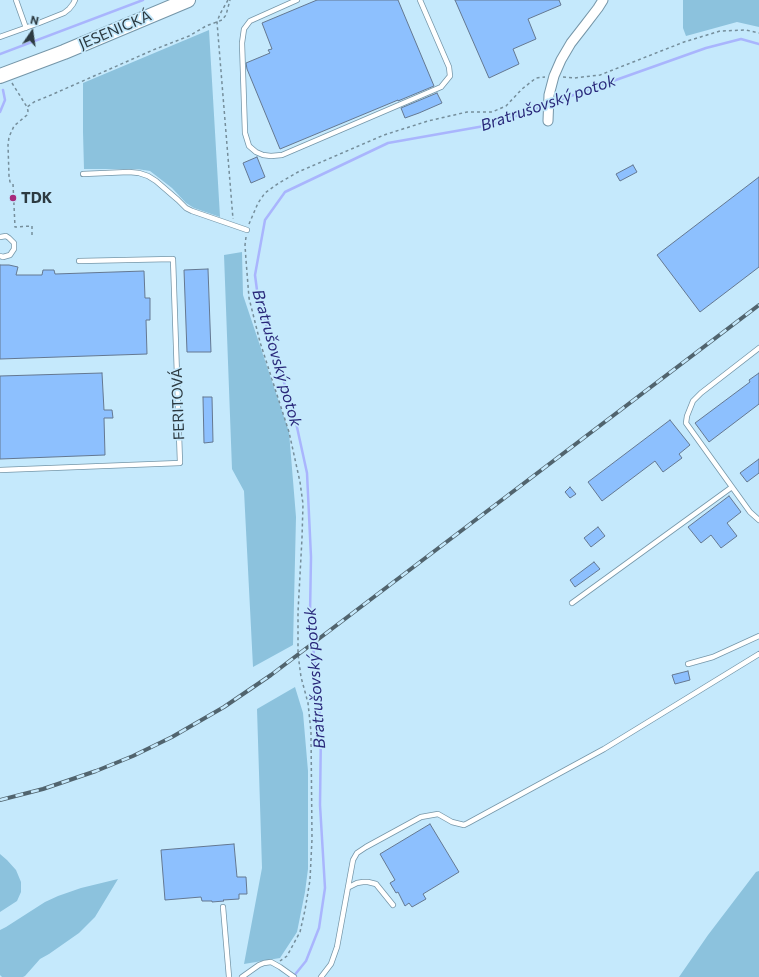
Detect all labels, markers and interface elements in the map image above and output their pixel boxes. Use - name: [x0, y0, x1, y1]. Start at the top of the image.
- street label: JESENICKÁ: [76, 7, 154, 53]
- north arrow: [12, 12, 52, 52]
- text: N: [29, 13, 40, 27]
- water label: Bratrušovský potok: [478, 71, 618, 135]
- place label: TDK: [21, 189, 52, 207]
- marker: TDK: [8, 193, 18, 203]
- water label: Bratrušovský potok: [248, 287, 306, 429]
- street label: FERITOVÁ: [168, 368, 188, 440]
- water label: Bratrušovský potok: [300, 607, 330, 749]

